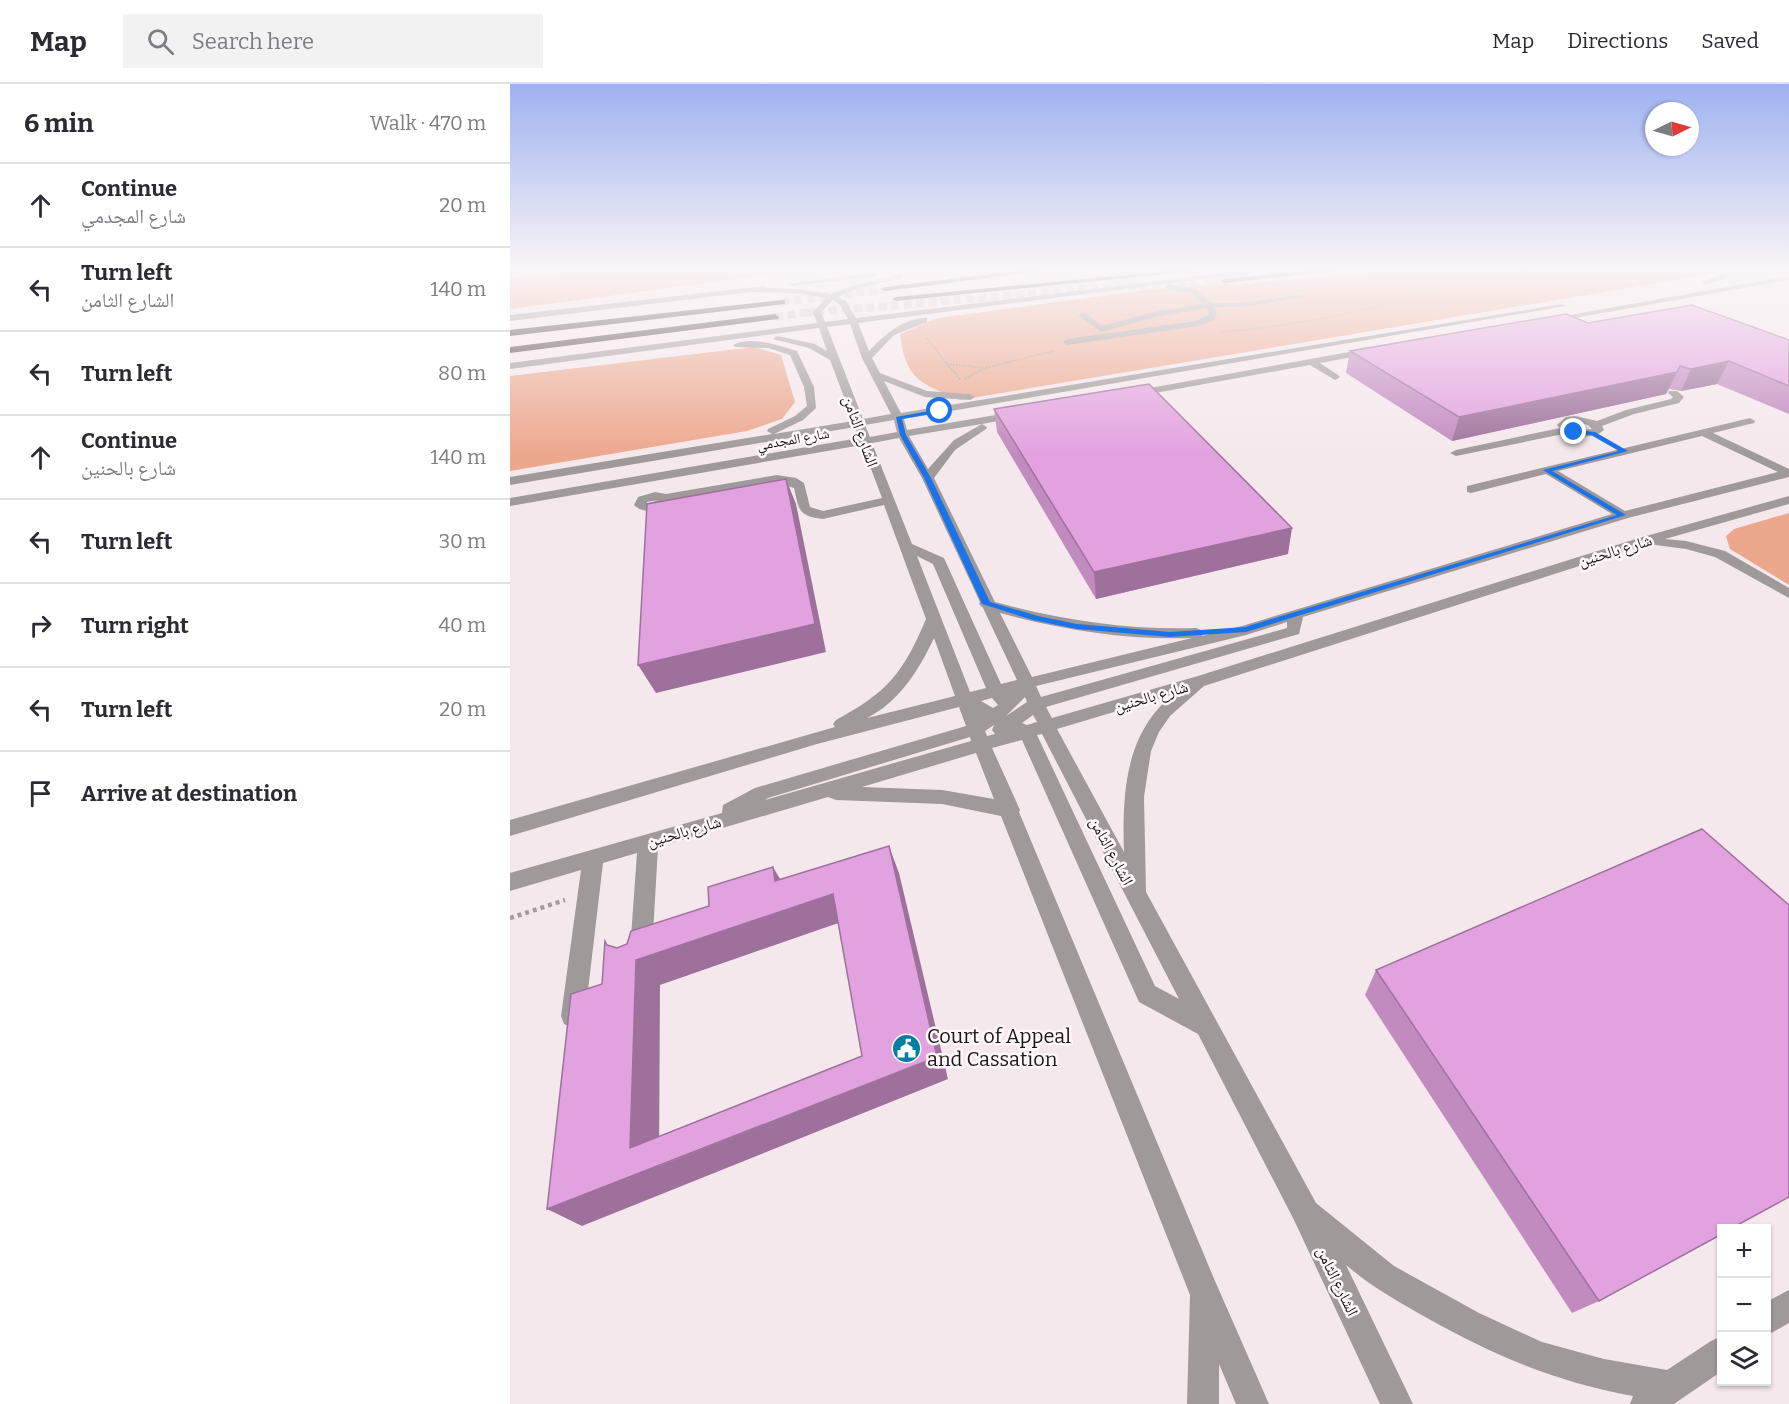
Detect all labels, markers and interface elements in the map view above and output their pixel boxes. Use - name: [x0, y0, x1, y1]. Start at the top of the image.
- search box: [123, 14, 543, 68]
- text: Map: [30, 25, 87, 58]
- icon: search: [144, 25, 177, 58]
- text: Search here: [192, 28, 314, 55]
- text: Map: [1492, 28, 1534, 54]
- text: Directions: [1567, 28, 1668, 54]
- text: Saved: [1701, 28, 1759, 54]
- north arrow: [1645, 102, 1699, 156]
- text: 6 min: [24, 108, 94, 139]
- text: Walk · 470 m: [370, 111, 486, 135]
- text: Continue: [81, 175, 177, 202]
- icon: ahead: [24, 189, 57, 222]
- text: 20 m: [439, 193, 486, 217]
- text: شارع المجدمي: [81, 204, 186, 228]
- text: Turn left: [81, 259, 173, 286]
- icon: left: [24, 273, 57, 306]
- text: 140 m: [430, 277, 486, 301]
- text: الشارع الثامن: [81, 288, 174, 312]
- icon: left: [24, 357, 57, 390]
- text: Turn left: [81, 360, 173, 387]
- text: 80 m: [438, 361, 486, 385]
- street label: الشارع الثامن: [838, 393, 882, 470]
- route start: [926, 397, 952, 423]
- route end: [1560, 418, 1586, 444]
- street label: شارع المجدمي: [755, 425, 831, 457]
- text: Continue: [81, 427, 177, 454]
- icon: ahead: [24, 441, 57, 474]
- text: 140 m: [430, 445, 486, 469]
- text: شارع بالحنين: [81, 456, 176, 480]
- icon: left: [24, 525, 57, 558]
- text: Turn left: [81, 528, 173, 555]
- text: 30 m: [439, 529, 486, 553]
- street label: شارع بالحنين: [1576, 530, 1655, 572]
- icon: right: [24, 609, 57, 642]
- text: Turn right: [81, 612, 189, 639]
- text: 40 m: [438, 613, 486, 637]
- street label: شارع بالحنين: [1112, 677, 1191, 717]
- icon: left: [24, 693, 57, 726]
- text: Turn left: [81, 696, 173, 723]
- text: 20 m: [439, 697, 486, 721]
- icon: arrive: [24, 777, 57, 810]
- text: Arrive at destination: [81, 780, 297, 807]
- street label: شارع بالحنين: [645, 812, 724, 852]
- street label: الشارع الثامن: [1085, 814, 1137, 889]
- place label: Court of Appeal and Cassation: [927, 1024, 1071, 1071]
- public building icon: Court of Appeal and Cassation: [890, 1032, 922, 1064]
- map controls: [1717, 1224, 1771, 1386]
- button: +: [1717, 1224, 1771, 1278]
- street label: الشارع الثامن: [1312, 1244, 1362, 1319]
- button: −: [1717, 1278, 1771, 1332]
- button: layers: [1717, 1332, 1771, 1386]

